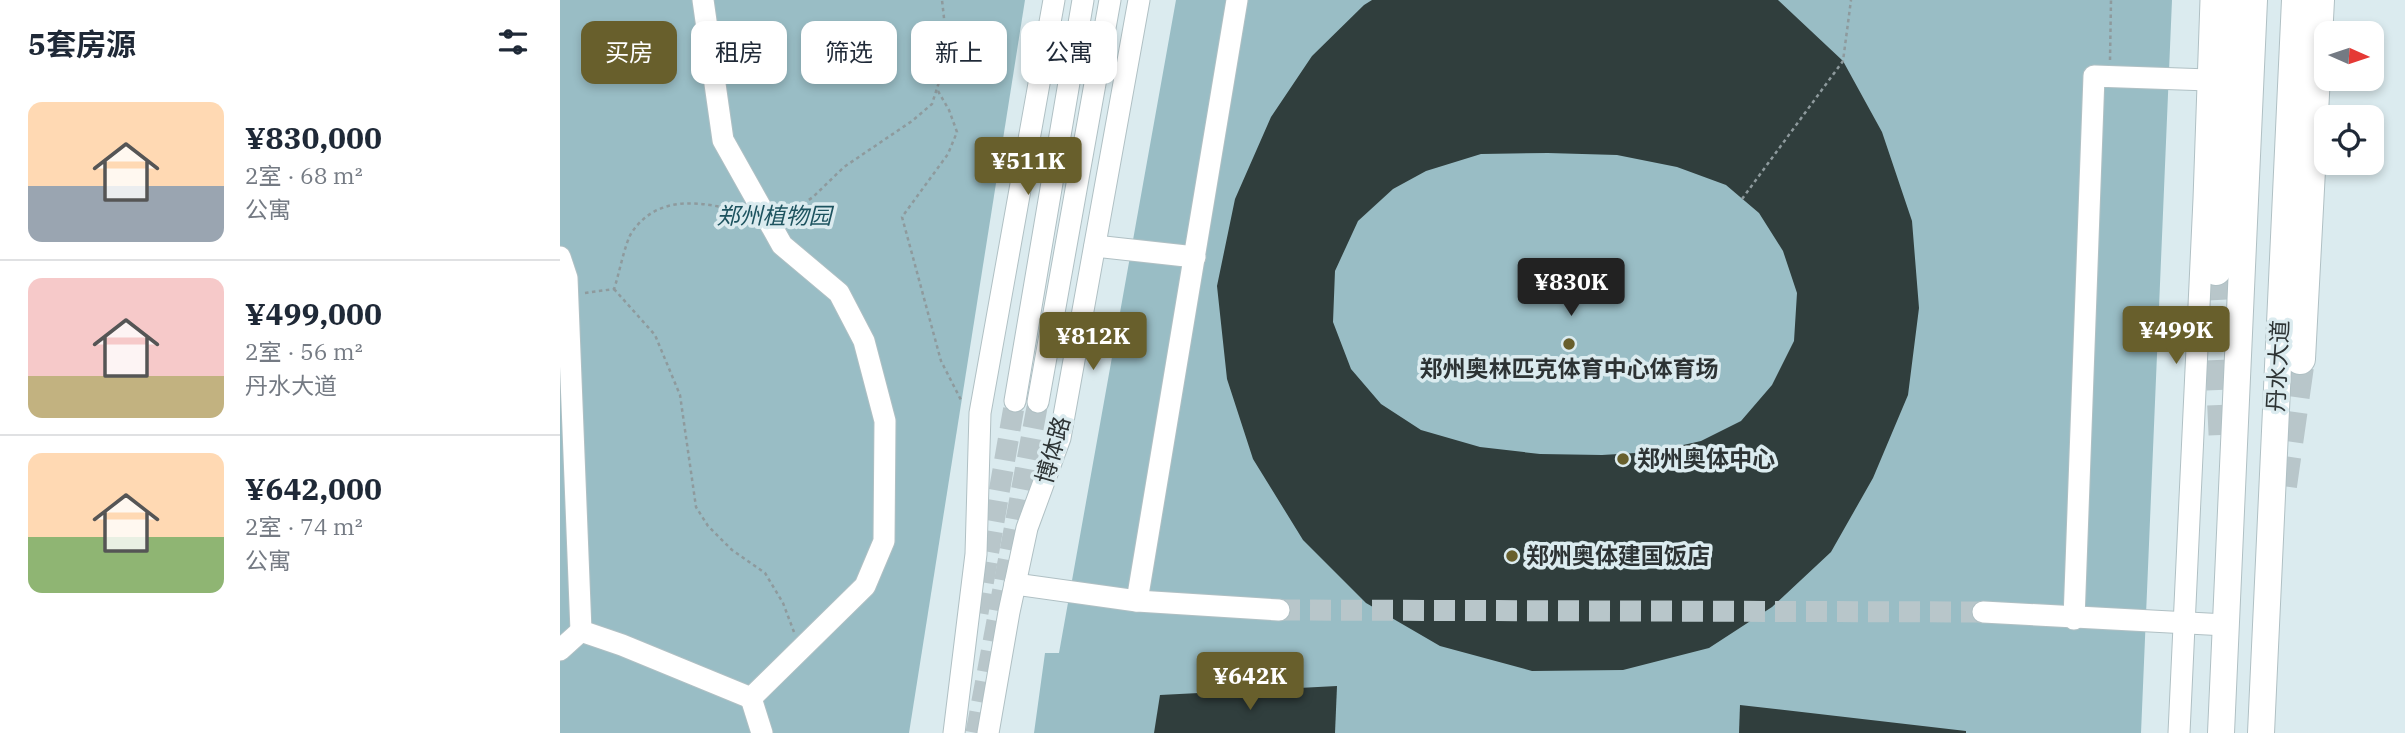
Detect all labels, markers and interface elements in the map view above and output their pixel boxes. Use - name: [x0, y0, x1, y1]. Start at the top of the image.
- chip: 买房: [581, 21, 677, 84]
- chip: 租房: [691, 21, 787, 84]
- chip: 筛选: [801, 21, 897, 84]
- chip: 新上: [911, 21, 1007, 84]
- chip: 公寓: [1021, 21, 1117, 84]
- north arrow: [2314, 21, 2384, 91]
- map controls: [2314, 21, 2384, 175]
- icon: filters: [494, 23, 532, 61]
- text: 5套房源: [28, 24, 136, 63]
- button: locate: [2314, 105, 2384, 175]
- text: ¥830,000: [245, 118, 382, 157]
- icon: home: [84, 130, 168, 214]
- pin: ¥511K: [979, 138, 1077, 197]
- text: ¥511K: [991, 145, 1065, 175]
- text: 2室 · 68 m²: [245, 160, 363, 190]
- text: 公寓: [245, 194, 291, 224]
- park label: 郑州植物园: [717, 200, 835, 230]
- pin: ¥830K: [1522, 258, 1620, 318]
- text: ¥830K: [1534, 266, 1608, 296]
- text: ¥499,000: [245, 294, 382, 333]
- icon: home: [84, 306, 168, 390]
- pin: ¥499K: [2127, 306, 2225, 366]
- pin: ¥812K: [1044, 312, 1142, 372]
- text: ¥499K: [2139, 314, 2213, 344]
- street label: 丹水大道: [2260, 319, 2294, 413]
- text: ¥812K: [1056, 320, 1130, 350]
- text: 2室 · 56 m²: [245, 336, 363, 366]
- marker: 郑州奥林匹克体育中心体育场: [1561, 336, 1577, 352]
- place label: 郑州奥林匹克体育中心体育场: [1420, 353, 1719, 383]
- text: 丹水大道: [245, 370, 337, 400]
- street label: 博体路: [1028, 412, 1076, 487]
- place label: 郑州奥体中心: [1637, 443, 1775, 473]
- marker: 郑州奥体中心: [1615, 451, 1631, 467]
- text: ¥642,000: [245, 469, 382, 508]
- icon: home: [84, 481, 168, 565]
- text: 2室 · 74 m²: [245, 511, 363, 541]
- place label: 郑州奥体建国饭店: [1526, 540, 1710, 570]
- text: 公寓: [245, 545, 291, 575]
- marker: 郑州奥体建国饭店: [1504, 548, 1520, 564]
- pin: ¥642K: [1201, 652, 1299, 712]
- text: ¥642K: [1213, 660, 1287, 690]

